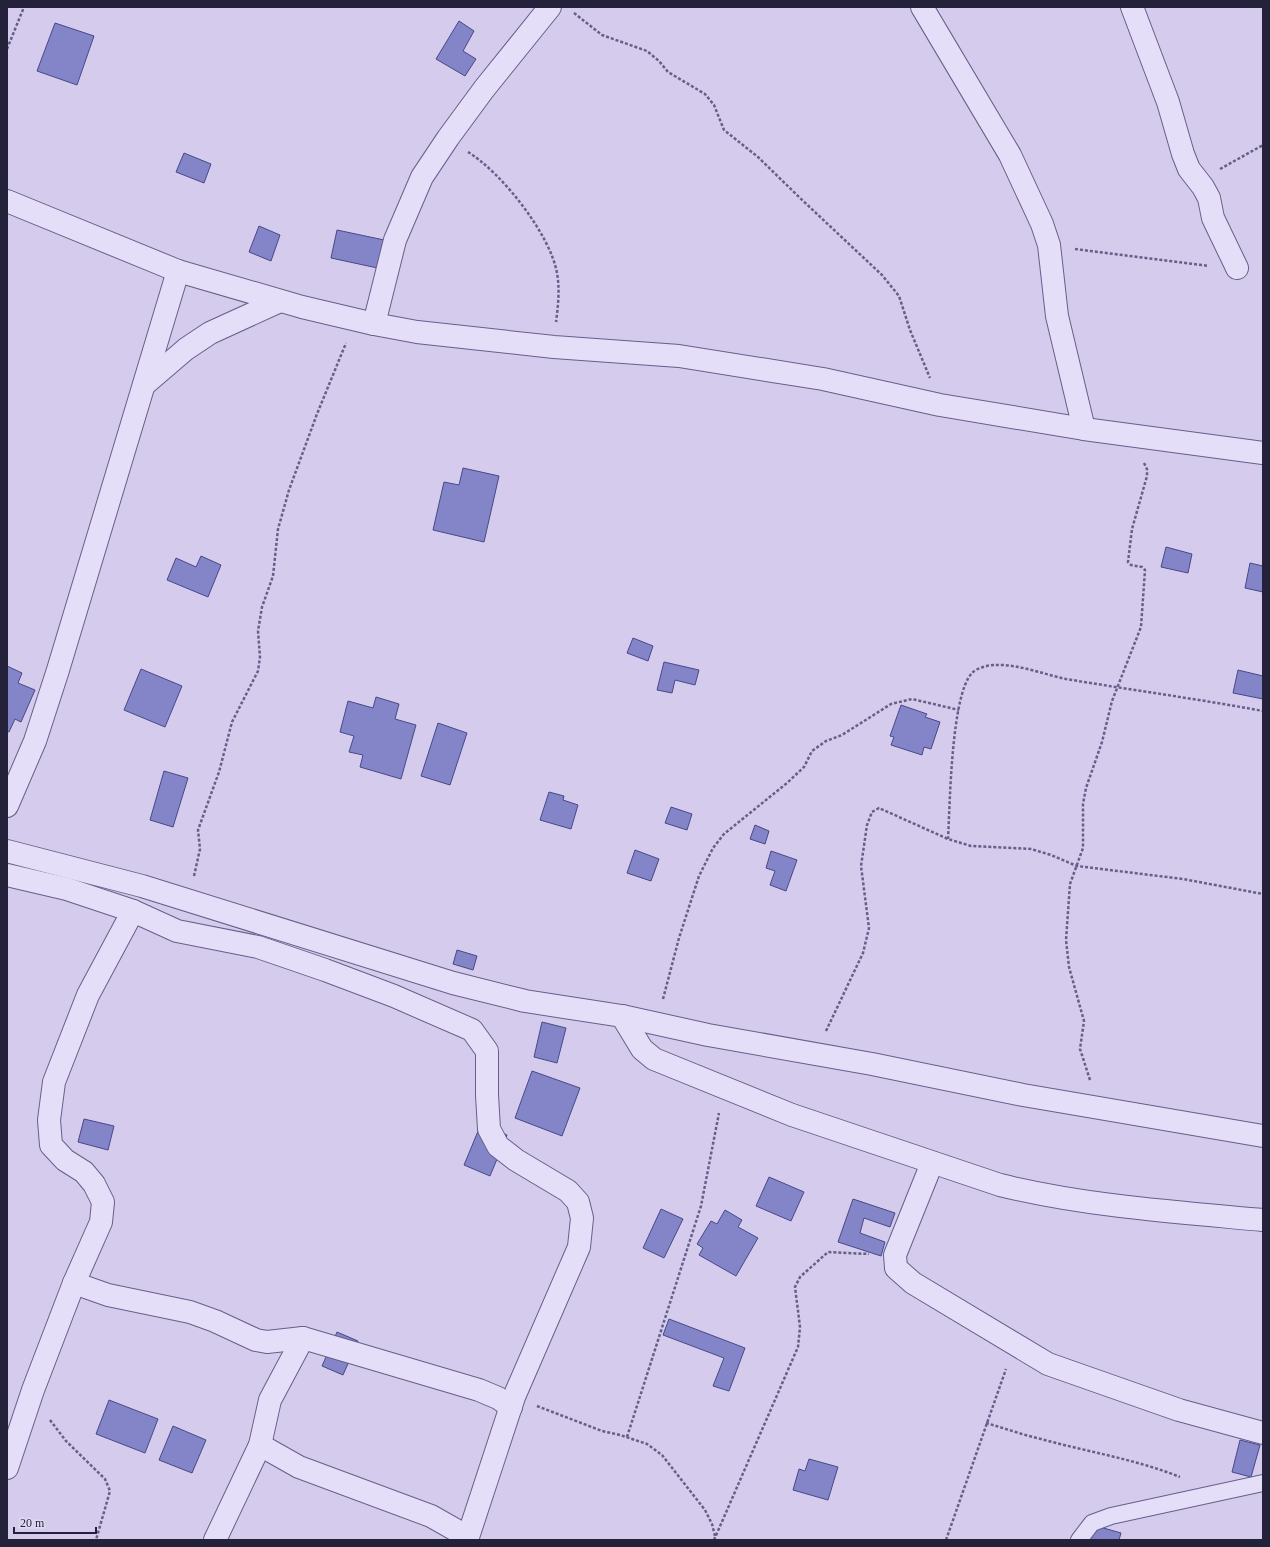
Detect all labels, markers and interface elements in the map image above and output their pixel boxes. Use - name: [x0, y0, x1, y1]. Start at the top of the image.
- scale bar: [14, 1509, 96, 1535]
- text: 20 m: [20, 1516, 45, 1530]

